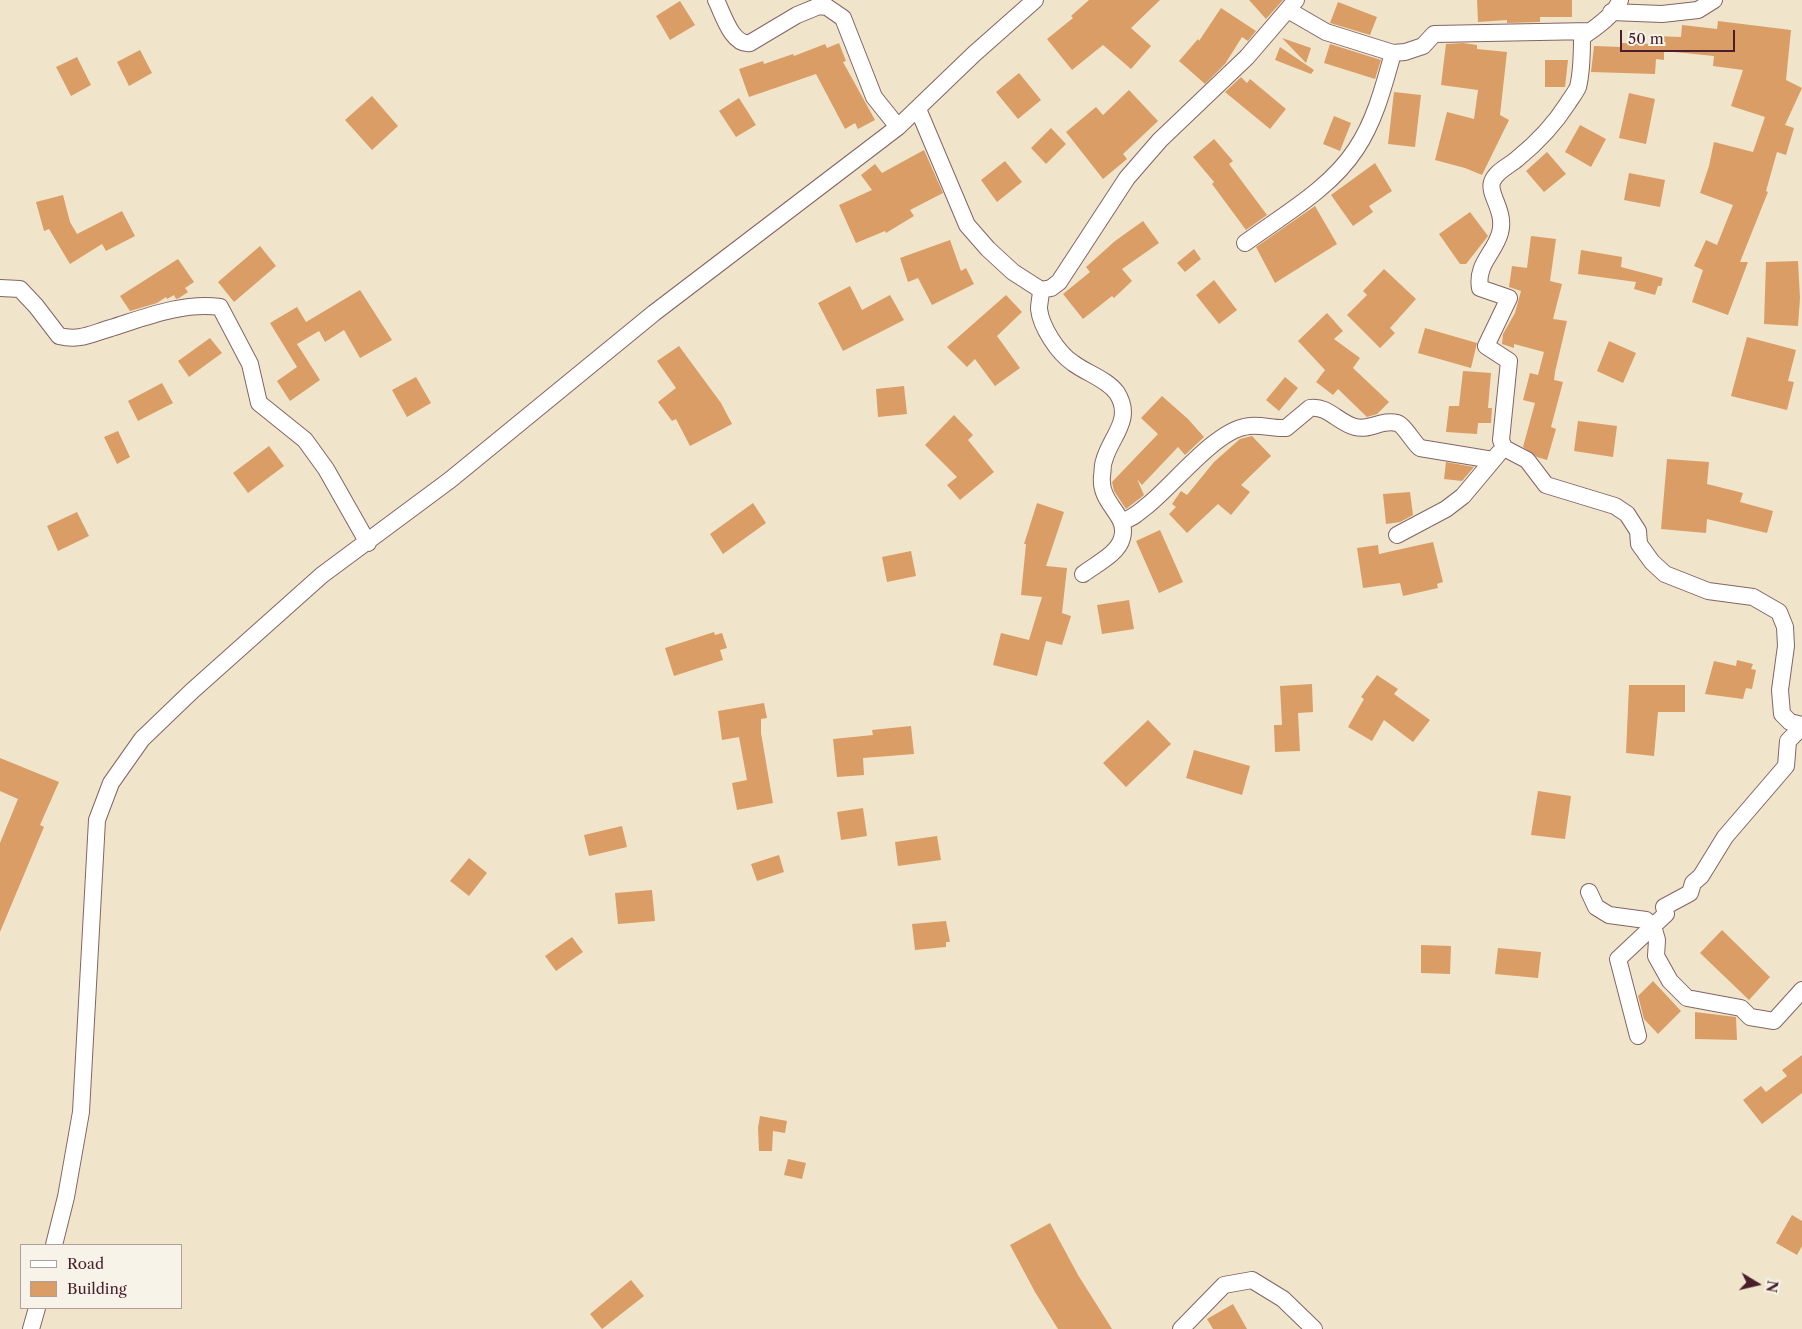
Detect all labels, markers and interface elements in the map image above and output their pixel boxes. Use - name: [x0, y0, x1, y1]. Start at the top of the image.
- scale bar: [1622, 20, 1737, 52]
- text: 50 m: [1628, 29, 1664, 48]
- legend: [20, 1244, 182, 1309]
- text: Road: [67, 1254, 104, 1273]
- north arrow: [1732, 1259, 1782, 1309]
- text: Building: [67, 1279, 127, 1298]
- text: N: [1762, 1279, 1782, 1294]

